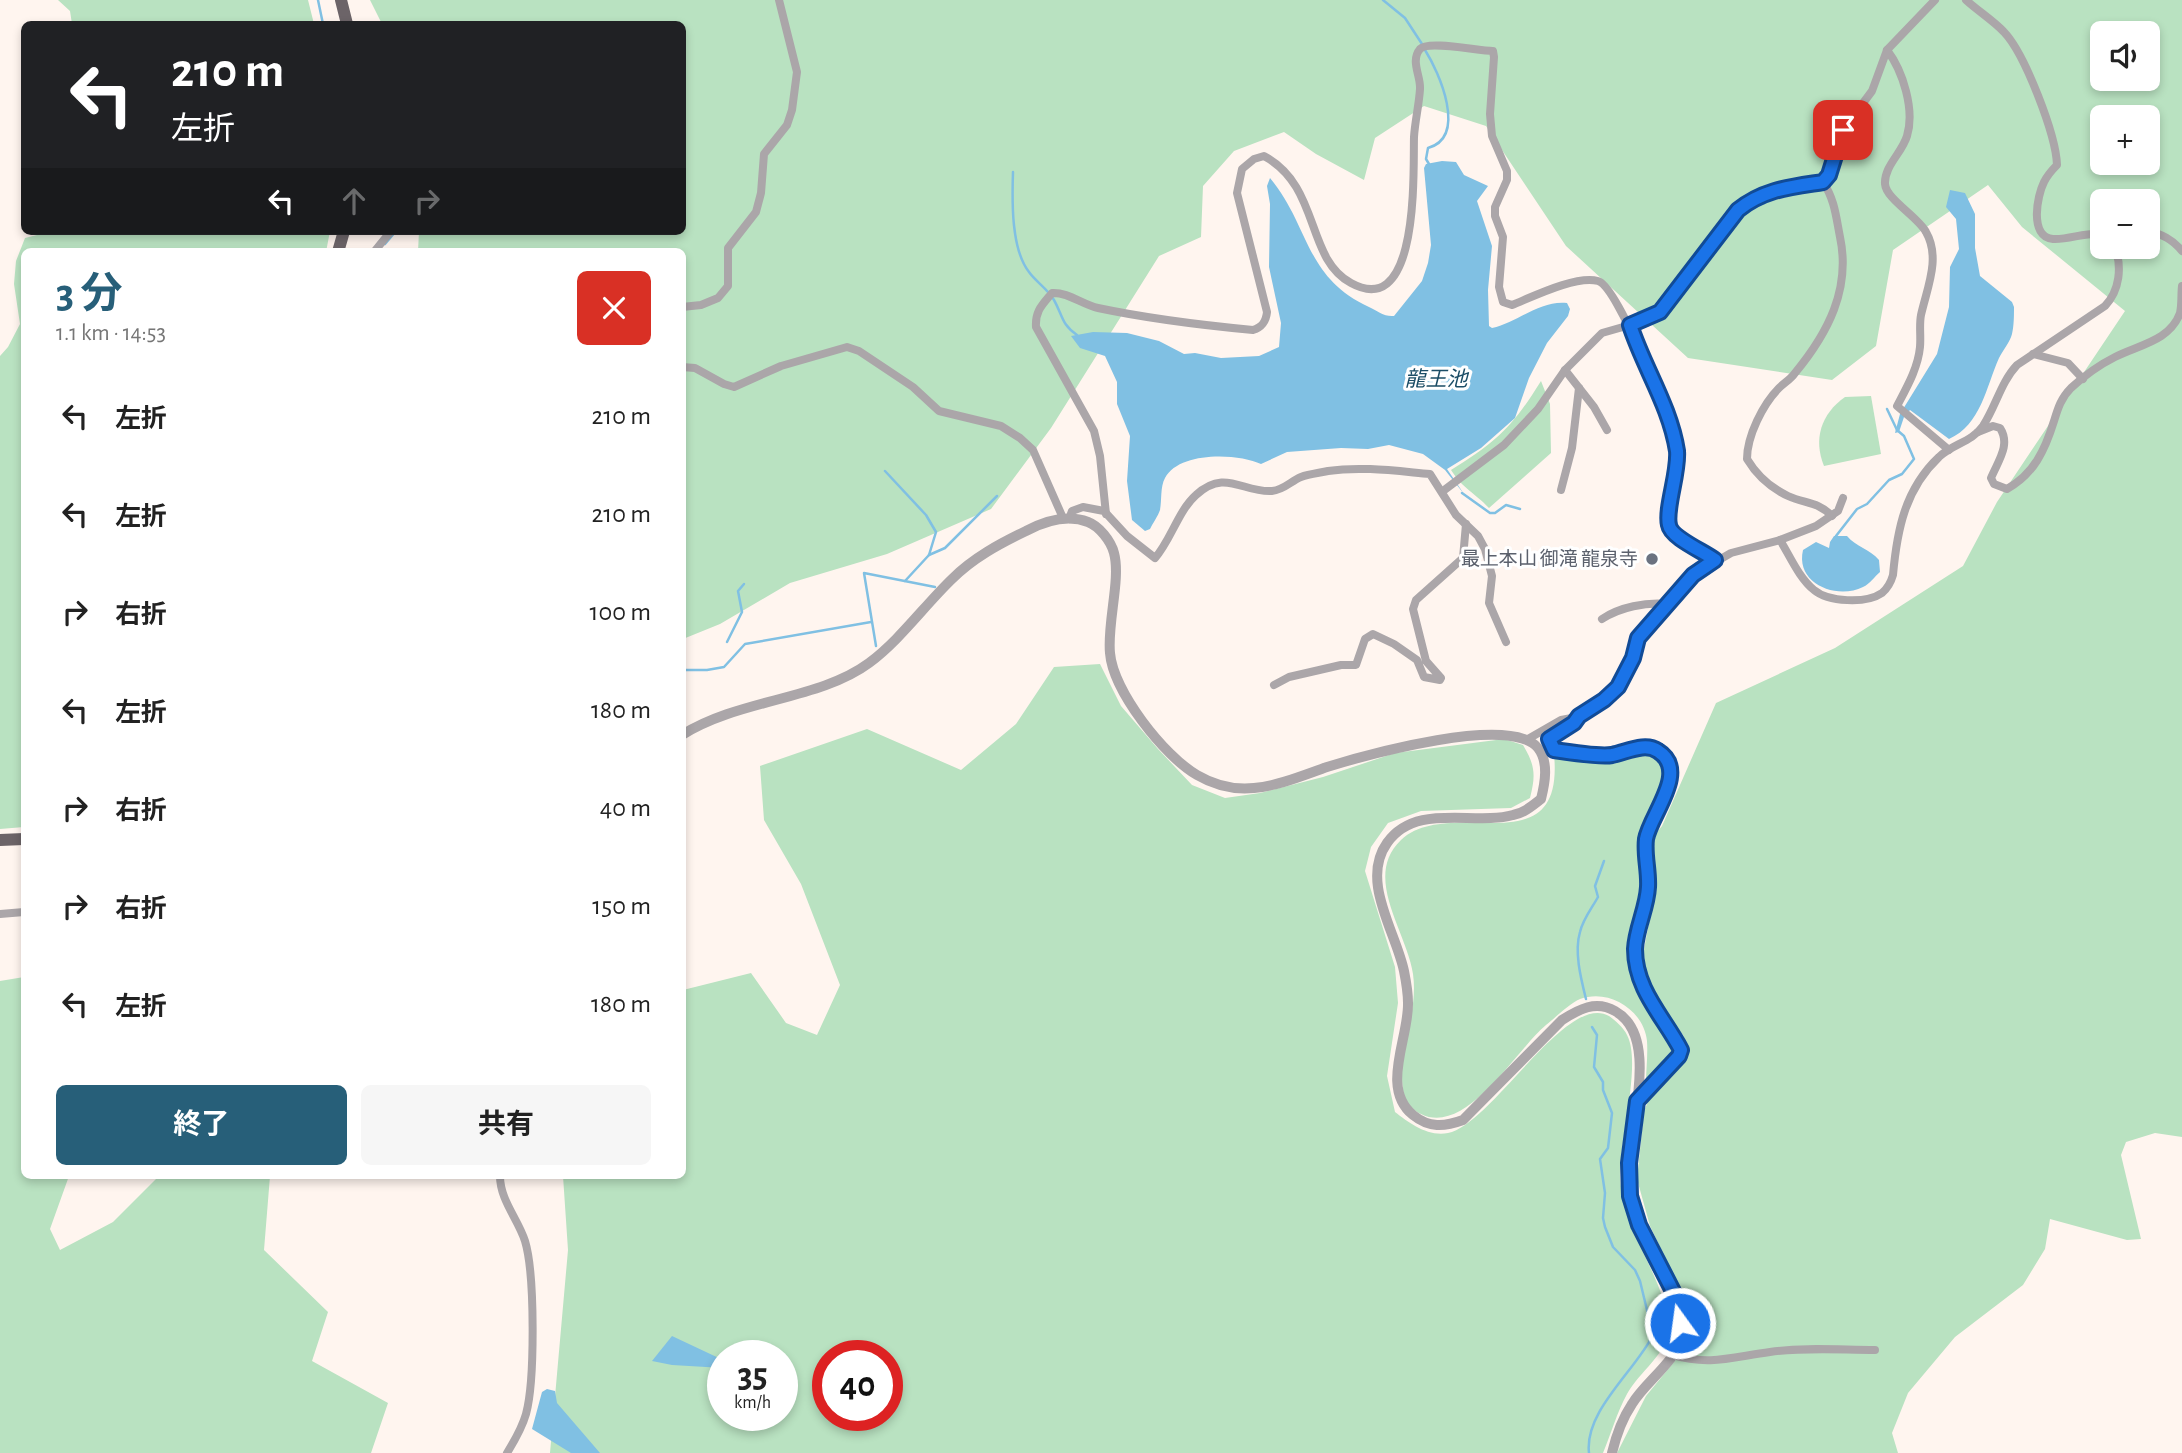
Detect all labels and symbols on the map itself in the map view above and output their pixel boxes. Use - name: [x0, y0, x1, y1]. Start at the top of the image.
- pin: [1813, 100, 1873, 160]
- water label: 龍王池: [1405, 368, 1469, 390]
- place label: 最上本山 御滝 龍泉寺: [1461, 548, 1638, 569]
- marker: 最上本山 御滝 龍泉寺: [1644, 551, 1660, 567]
- position arrow: [1643, 1286, 1717, 1360]
- speed limit sign: 40: [812, 1340, 903, 1431]

